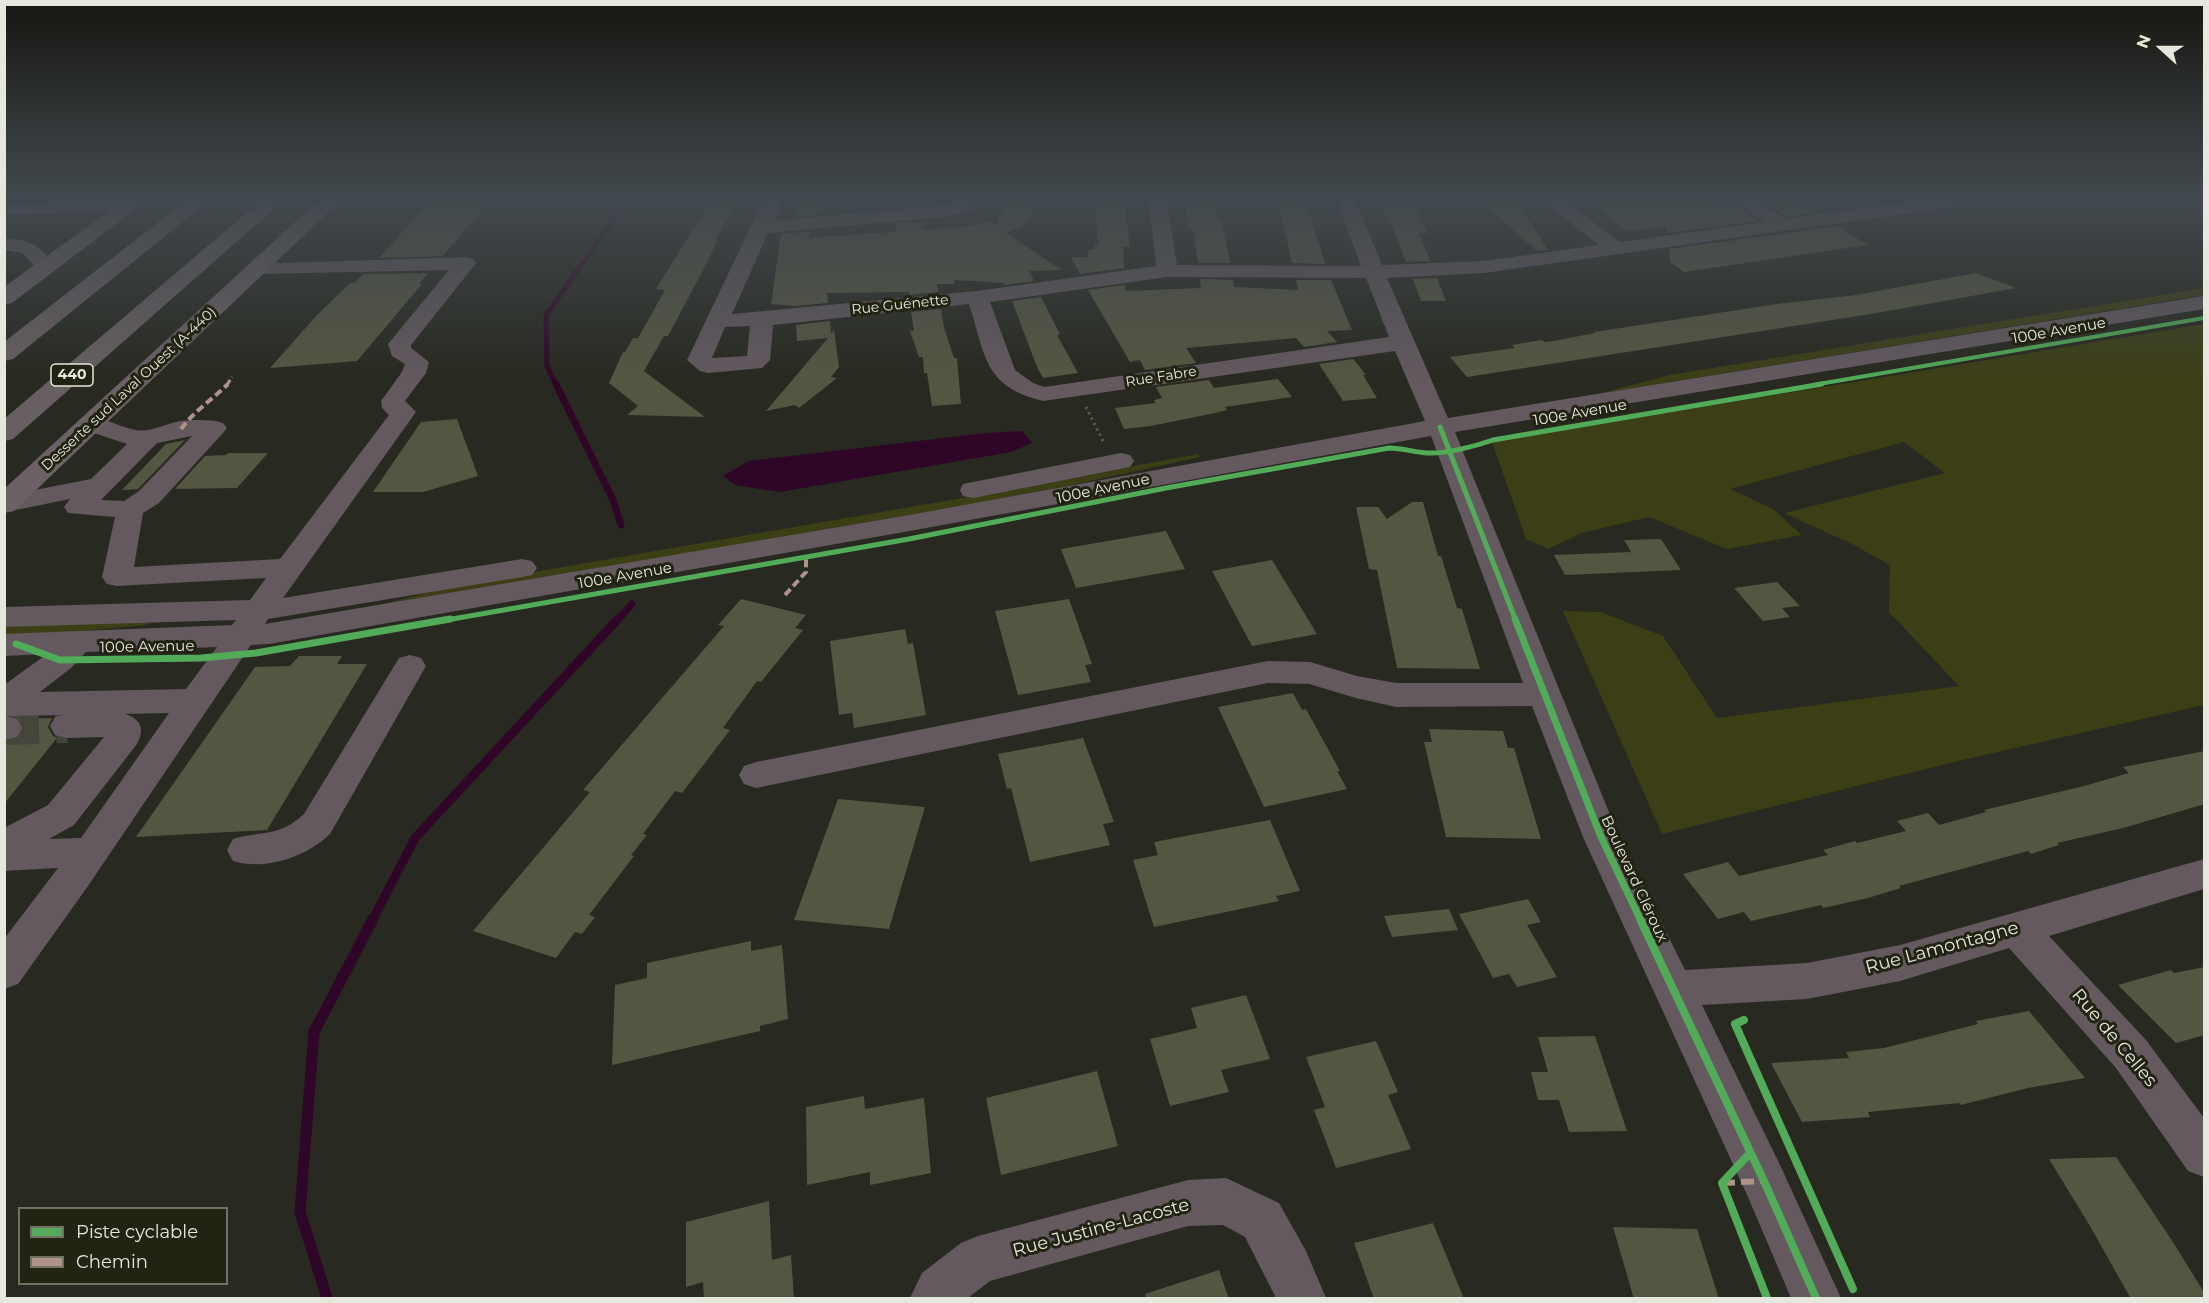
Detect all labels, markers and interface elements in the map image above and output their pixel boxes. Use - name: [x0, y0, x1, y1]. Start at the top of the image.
- north arrow: [2131, 18, 2191, 78]
- text: N: [2133, 32, 2155, 51]
- street label: Rue Guénette: [851, 292, 949, 318]
- street label: Desserte sud Laval Ouest (A-440): [38, 304, 220, 474]
- street label: 100e Avenue: [2011, 314, 2107, 348]
- street label: Rue Fabre: [1124, 363, 1198, 391]
- road number: 440: [51, 364, 93, 386]
- street label: 100e Avenue: [1532, 396, 1628, 430]
- street label: 100e Avenue: [1055, 470, 1151, 508]
- street label: 100e Avenue: [577, 559, 673, 593]
- street label: 100e Avenue: [99, 637, 195, 657]
- street label: Boulevard Cléroux: [1597, 813, 1671, 945]
- street label: Rue Lamontagne: [1863, 917, 2021, 979]
- street label: Rue de Celles: [2067, 985, 2161, 1091]
- street label: Rue Justine-Lacoste: [1010, 1194, 1192, 1262]
- legend: [18, 1207, 228, 1285]
- text: Piste cyclable: [76, 1221, 198, 1243]
- text: Chemin: [76, 1251, 148, 1273]

